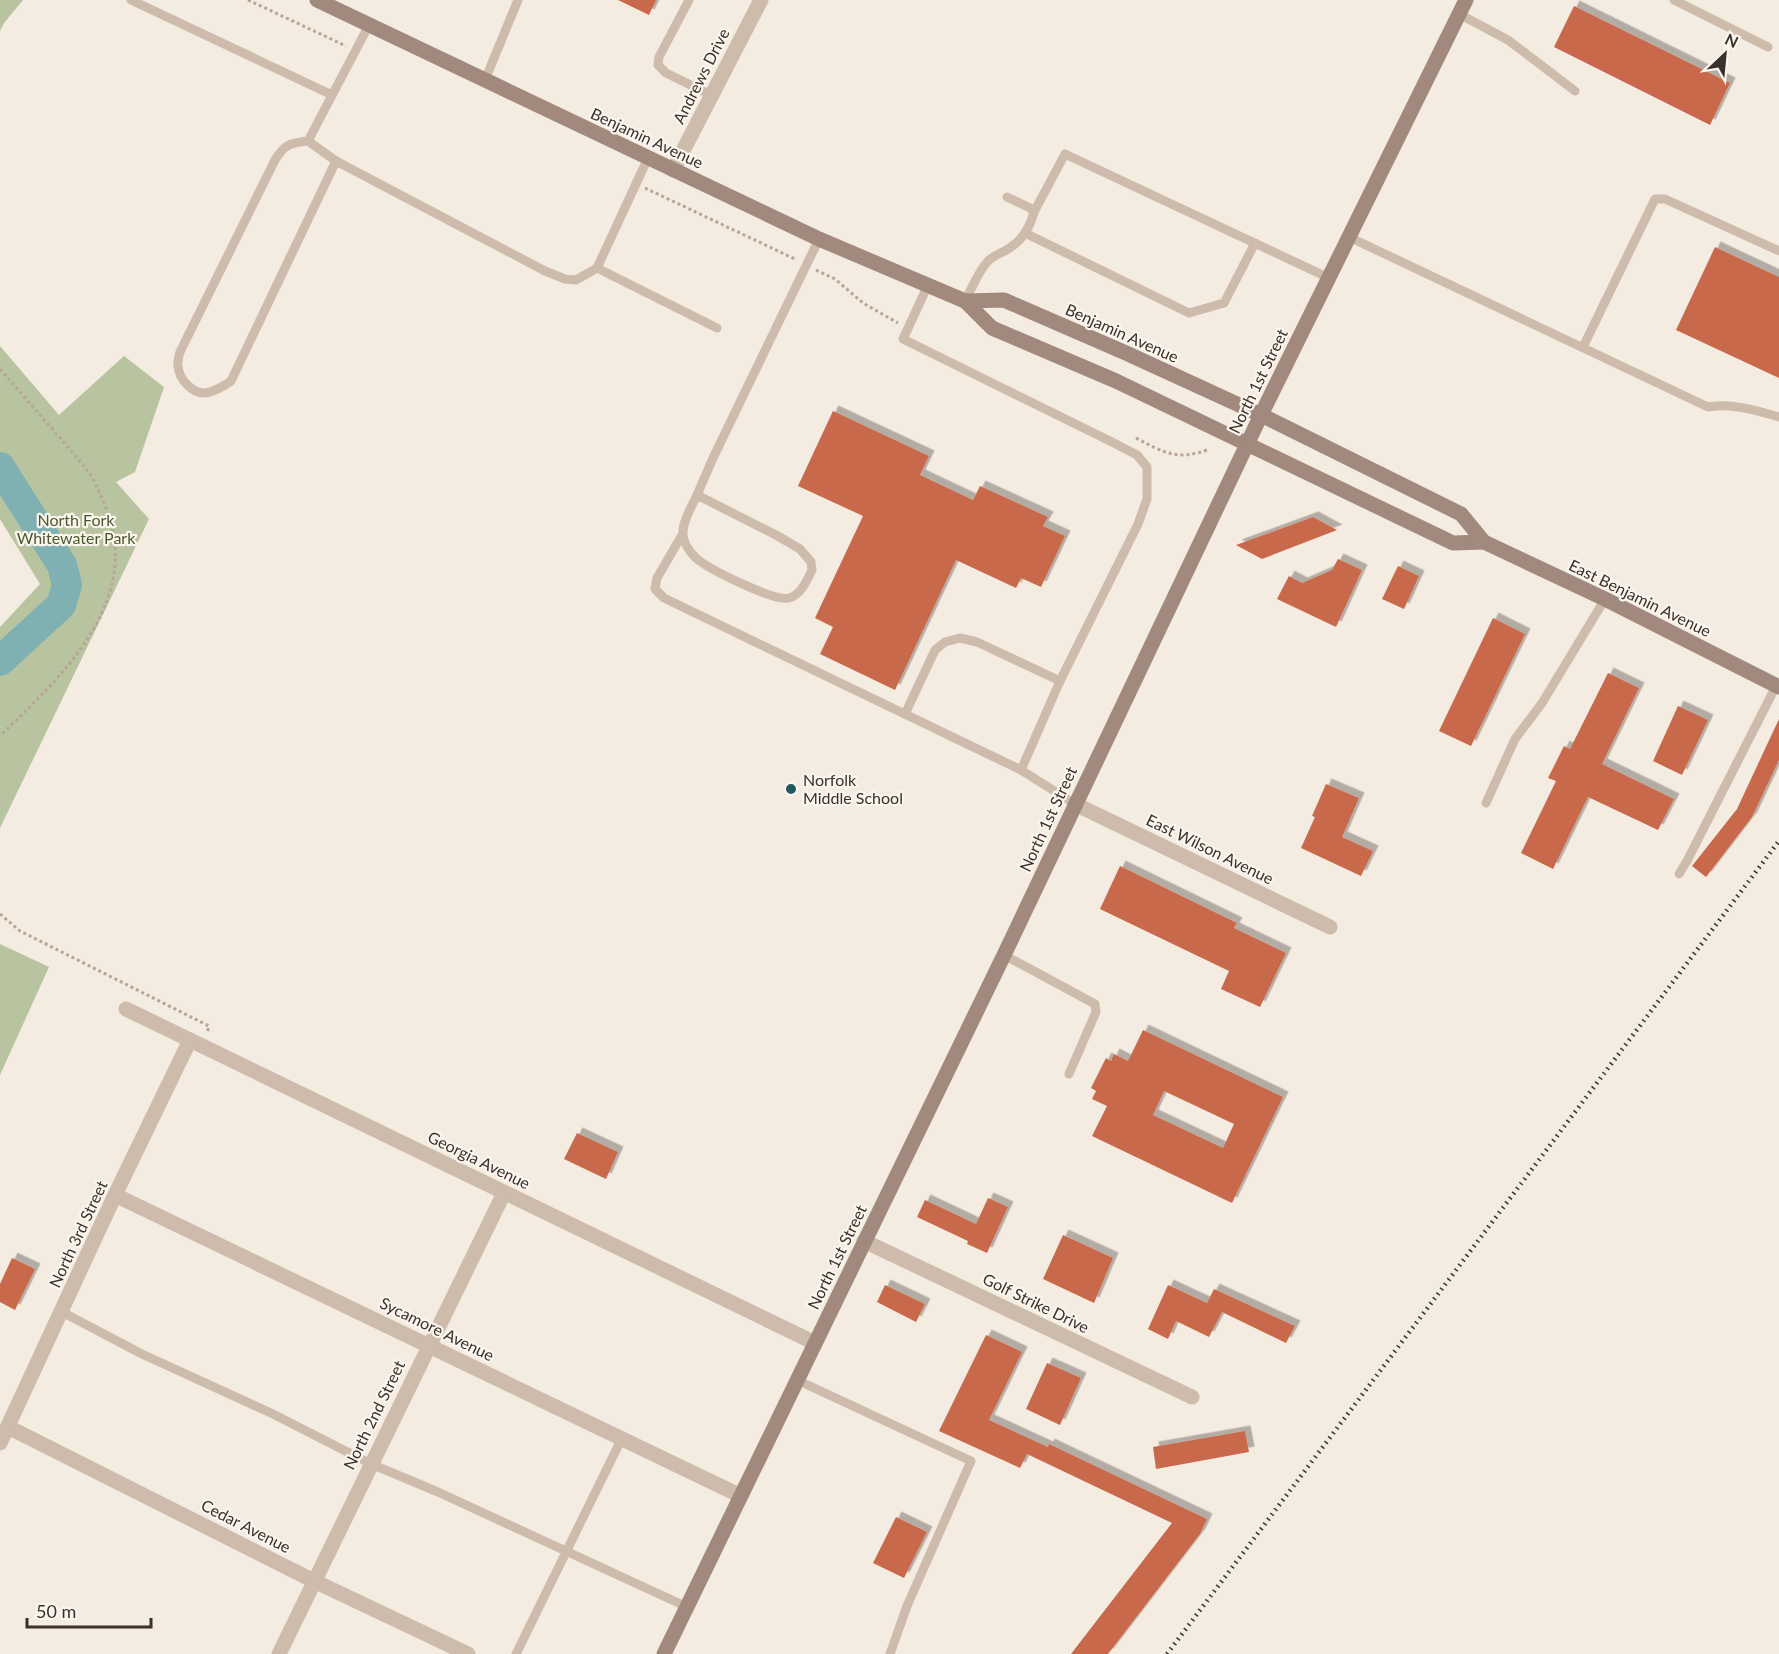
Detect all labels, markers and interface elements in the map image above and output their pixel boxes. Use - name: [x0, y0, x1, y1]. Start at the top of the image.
- north arrow: [1695, 24, 1755, 84]
- street label: Andrews Drive: [668, 25, 733, 127]
- text: N: [1722, 29, 1741, 51]
- street label: Benjamin Avenue: [588, 103, 706, 172]
- street label: Benjamin Avenue: [1063, 299, 1182, 366]
- street label: North 1st Street: [1224, 325, 1291, 436]
- park label: North Fork Whitewater Park: [17, 510, 136, 547]
- street label: East Benjamin Avenue: [1566, 555, 1714, 640]
- street label: North 1st Street: [1015, 763, 1080, 874]
- place label: Norfolk Middle School: [803, 770, 903, 807]
- marker: Norfolk Middle School: [784, 782, 798, 796]
- street label: East Wilson Avenue: [1143, 809, 1277, 888]
- street label: Georgia Avenue: [425, 1127, 533, 1193]
- street label: North 3rd Street: [45, 1177, 111, 1290]
- street label: North 1st Street: [803, 1201, 870, 1312]
- street label: Golf Strike Drive: [980, 1269, 1092, 1337]
- street label: Sycamore Avenue: [377, 1293, 497, 1364]
- street label: North 2nd Street: [339, 1357, 408, 1472]
- street label: Cedar Avenue: [198, 1495, 294, 1556]
- scale bar: [27, 1591, 152, 1629]
- text: 50 m: [36, 1600, 76, 1622]

